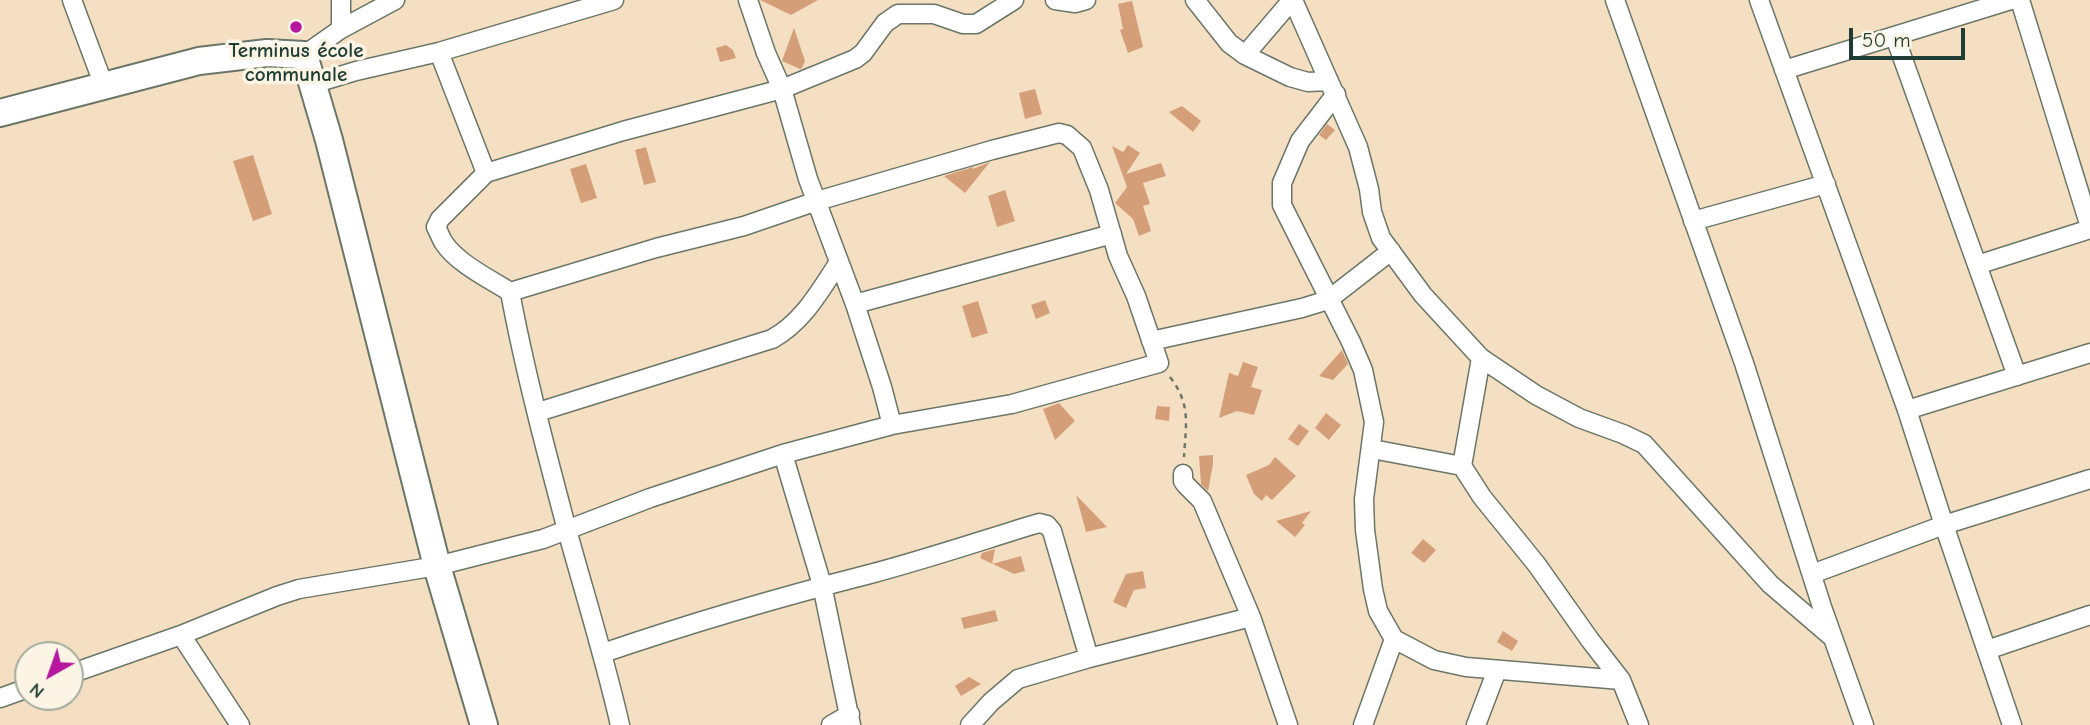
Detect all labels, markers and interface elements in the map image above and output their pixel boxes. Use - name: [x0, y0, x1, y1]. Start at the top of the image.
- scale bar: [1852, 14, 1968, 58]
- marker: Terminus école communale: [288, 19, 304, 35]
- text: 50 m: [1862, 28, 1911, 52]
- place label: Terminus école communale: [229, 38, 363, 88]
- north arrow: [14, 641, 84, 711]
- text: N: [25, 678, 49, 703]

